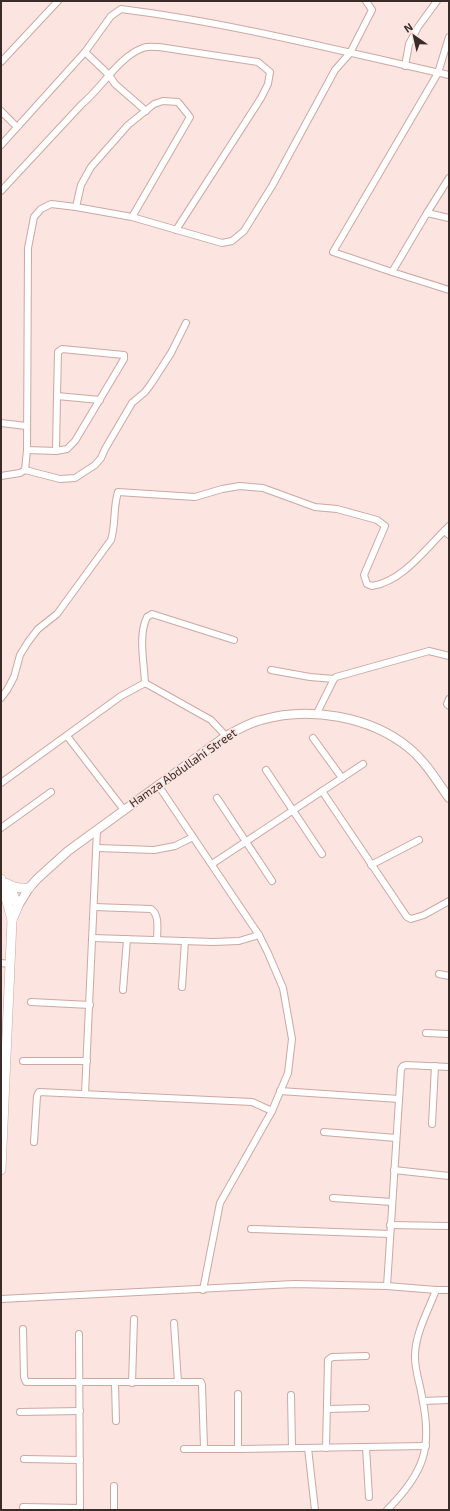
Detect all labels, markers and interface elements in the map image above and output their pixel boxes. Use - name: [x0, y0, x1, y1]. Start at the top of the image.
- north arrow: [394, 16, 434, 56]
- text: N: [401, 20, 415, 35]
- street label: Hamza Abdullahi Street: [126, 725, 239, 810]

